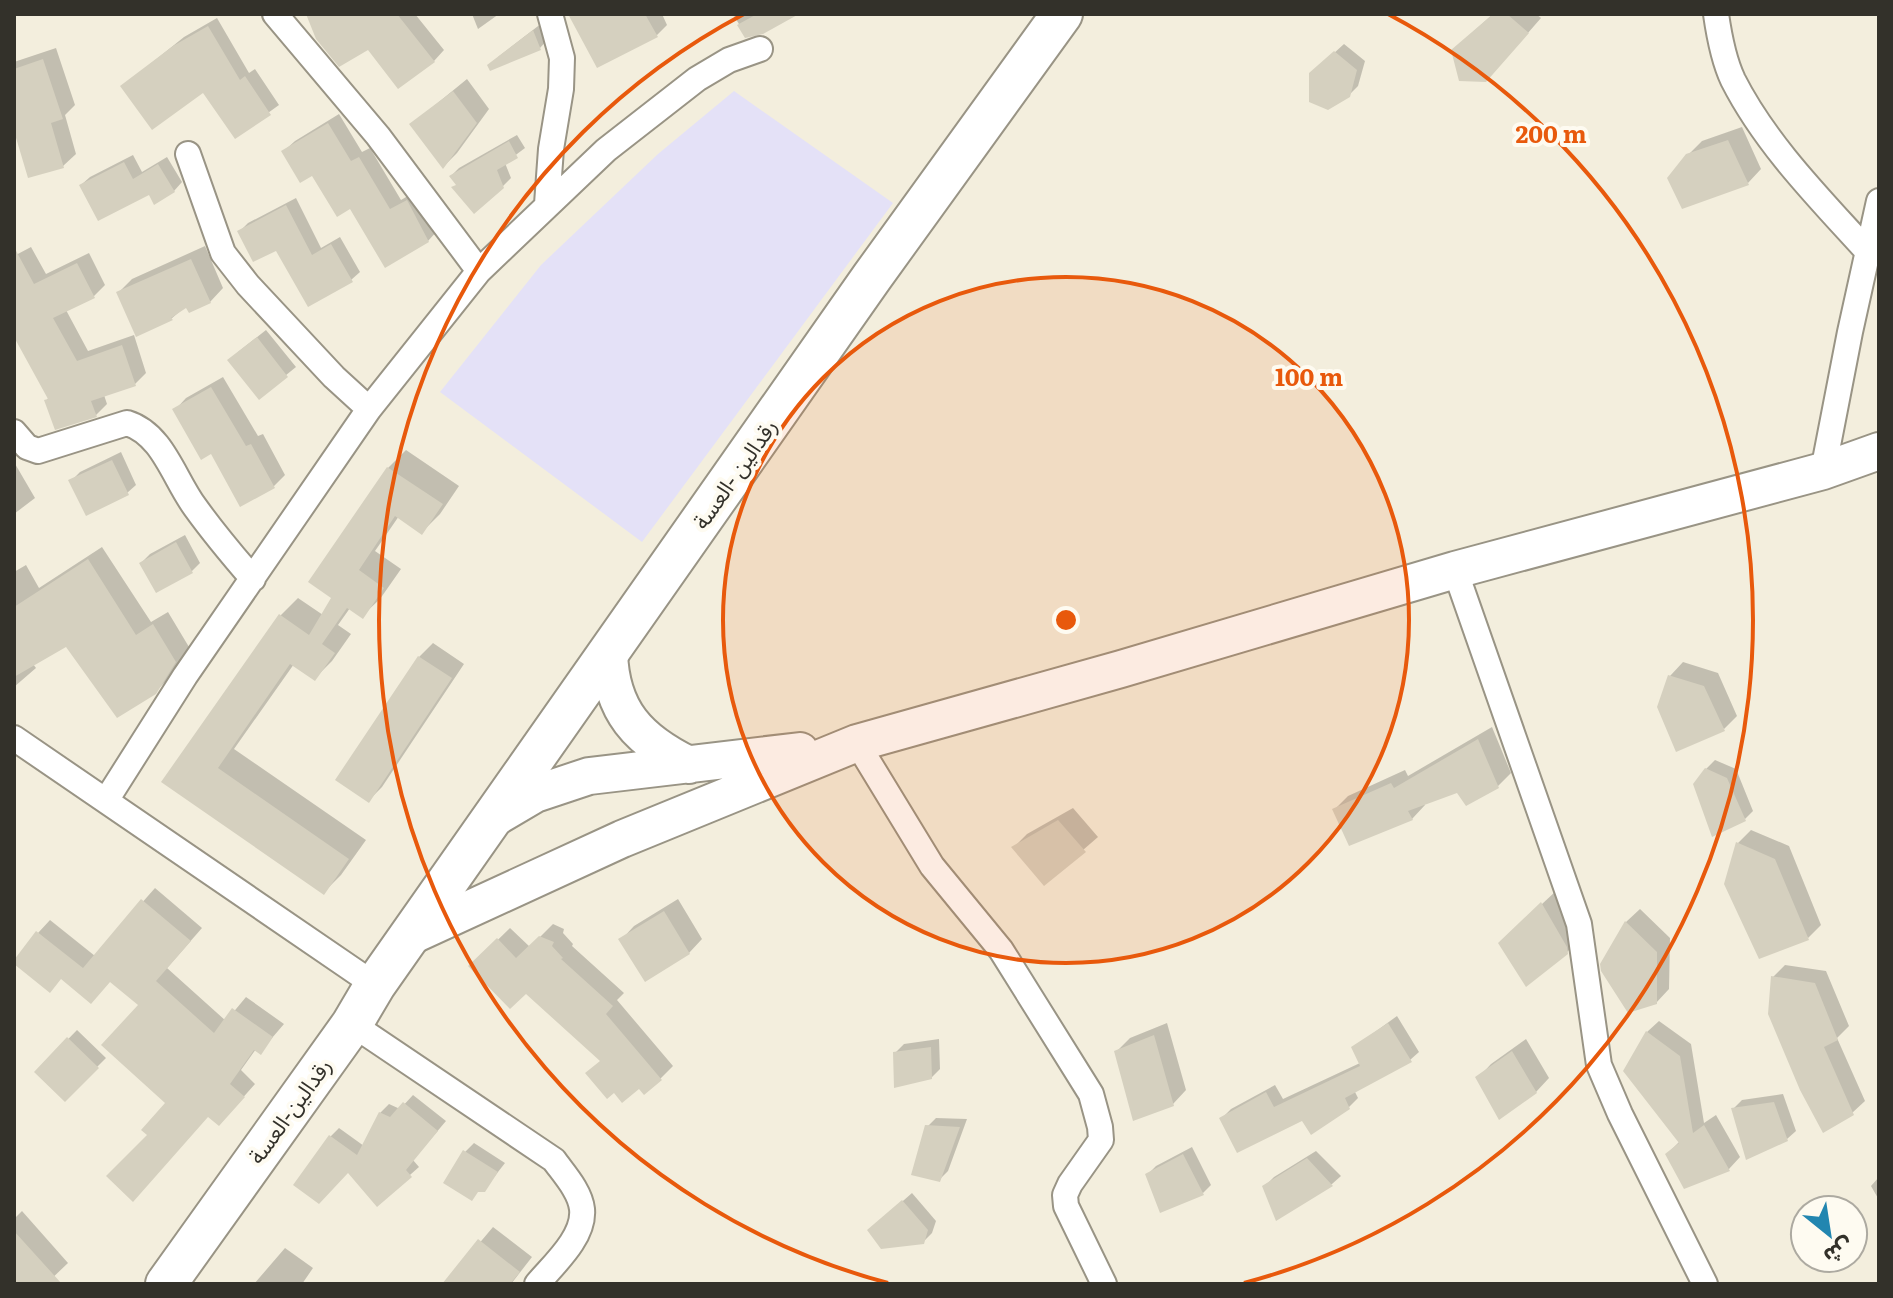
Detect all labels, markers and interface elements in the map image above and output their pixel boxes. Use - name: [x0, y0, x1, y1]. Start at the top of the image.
- text: 200 m: [1515, 115, 1587, 150]
- text: 100 m: [1275, 358, 1343, 393]
- street label: رقدالين -العسة: [683, 411, 784, 535]
- centre of rings: [1052, 606, 1080, 634]
- street label: رقدالين-العسة: [239, 1050, 339, 1170]
- north arrow: [1789, 1194, 1869, 1274]
- text: ش: [1818, 1231, 1861, 1274]

